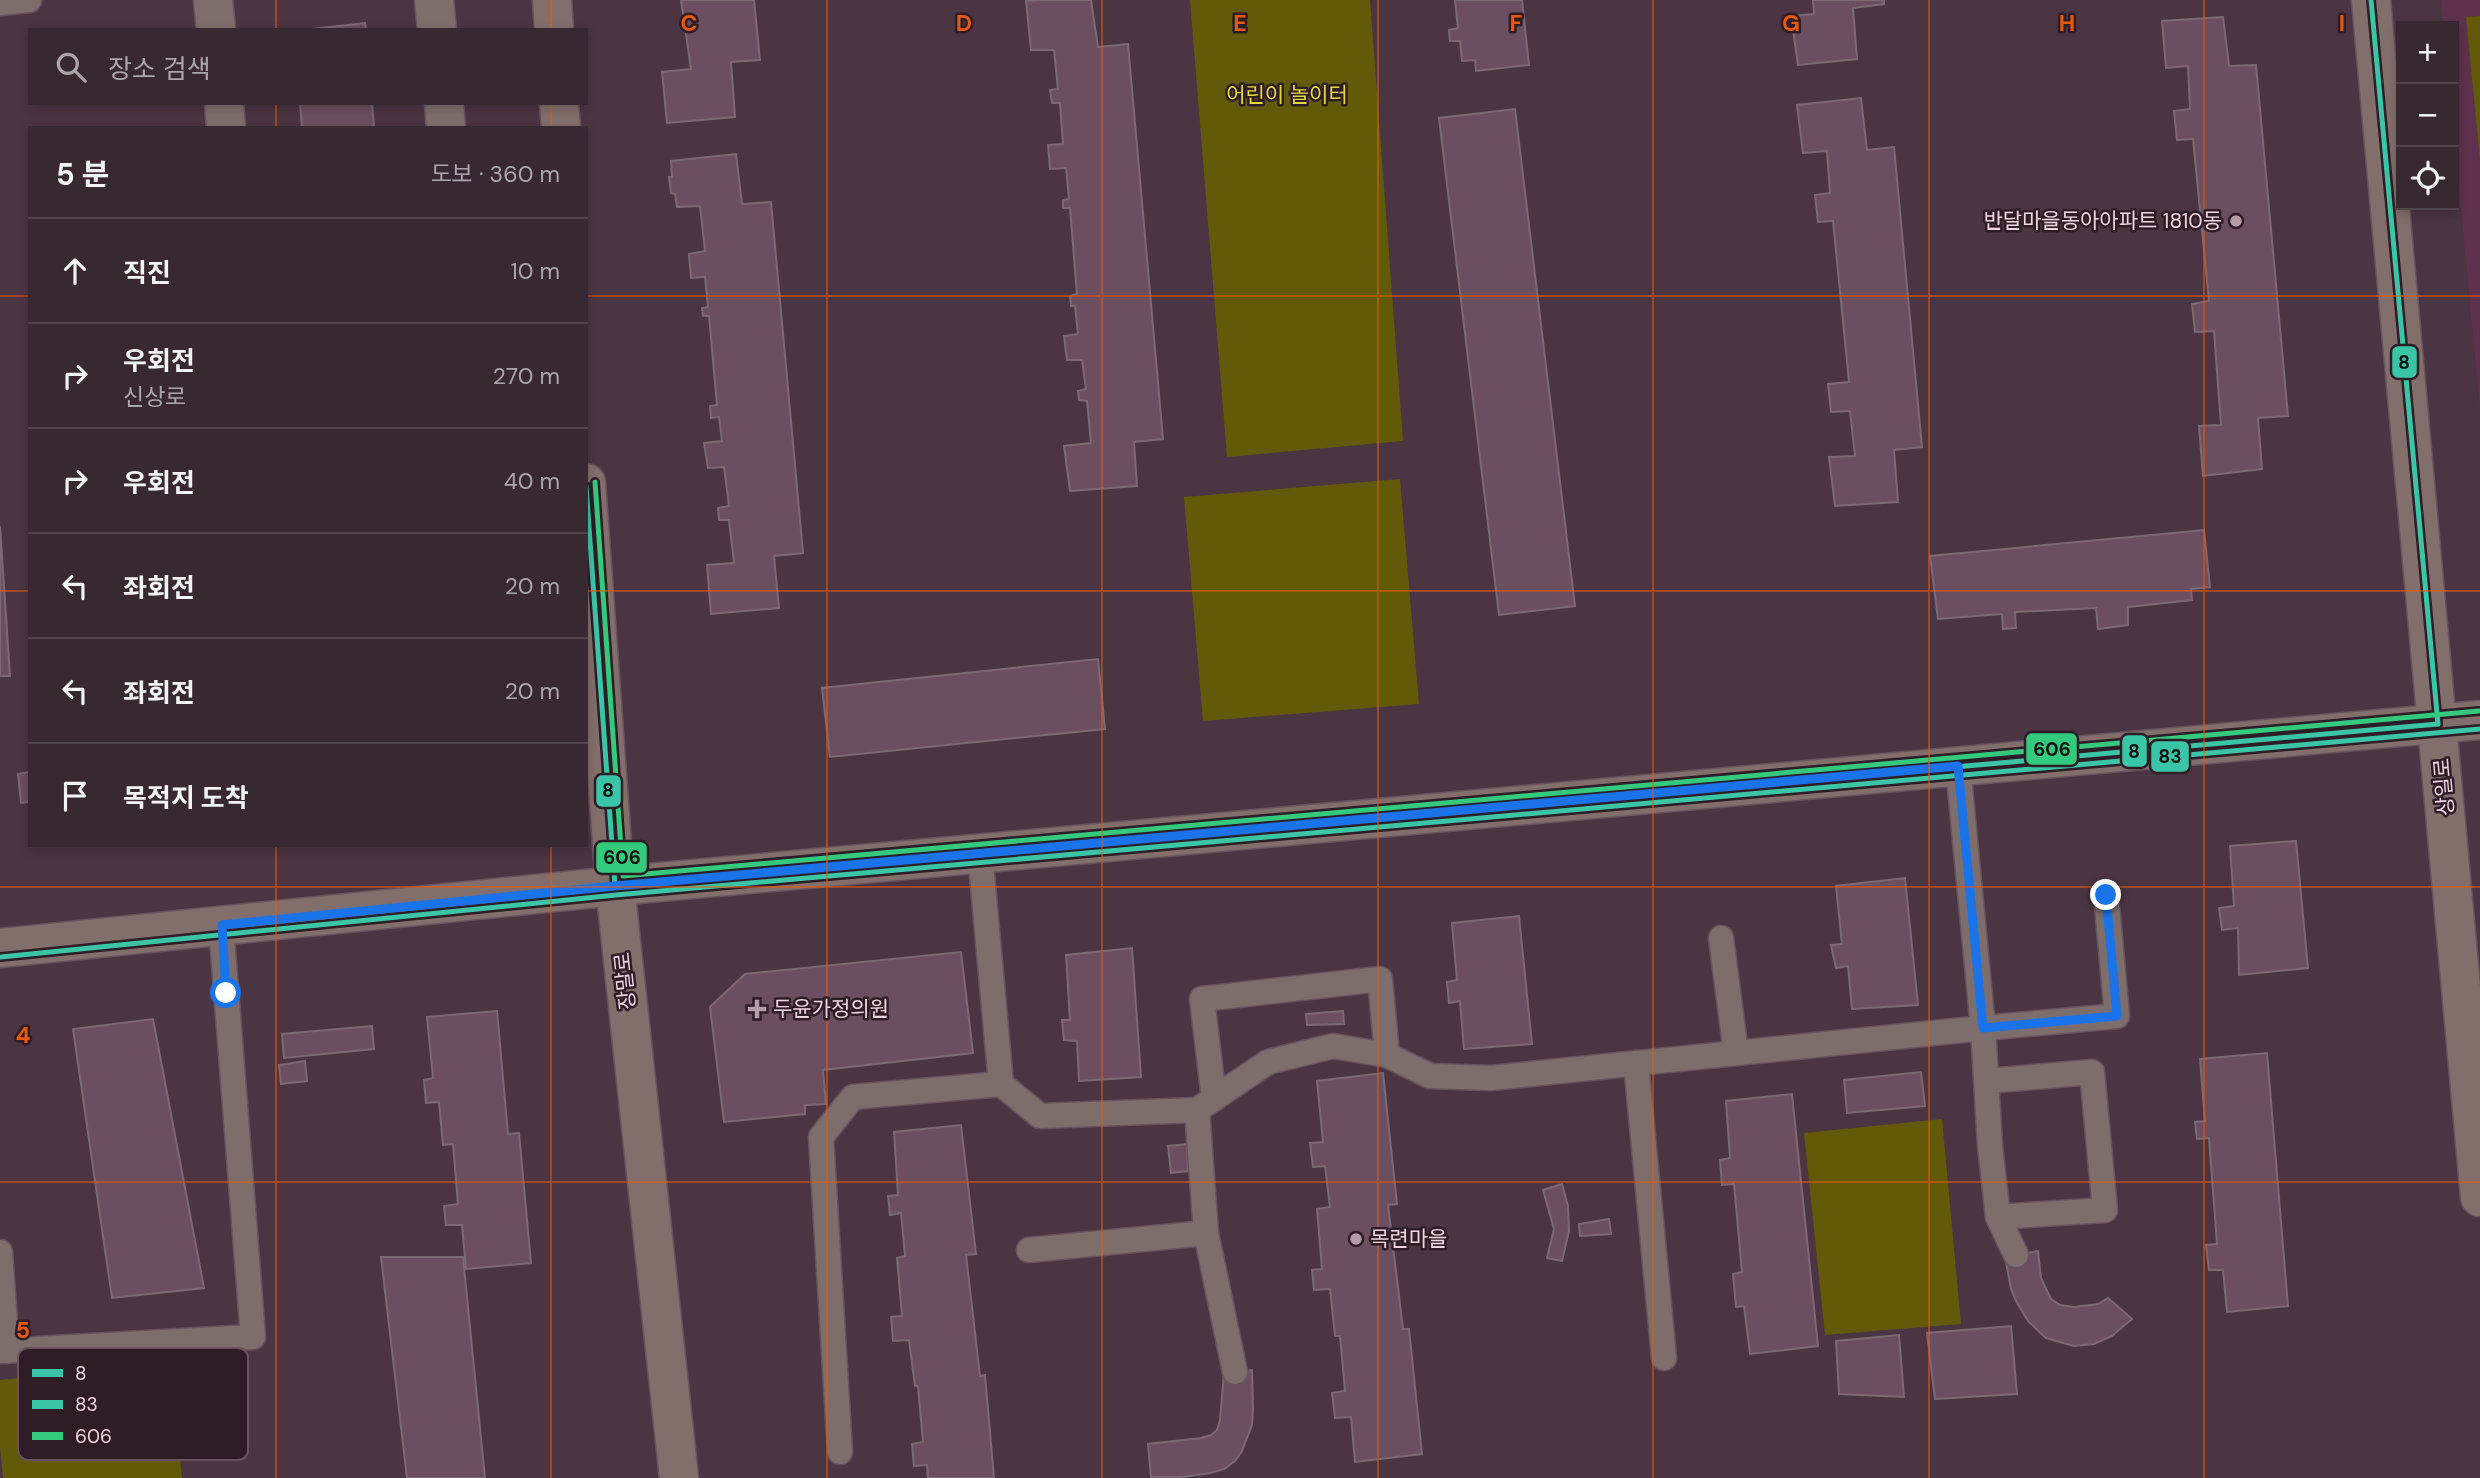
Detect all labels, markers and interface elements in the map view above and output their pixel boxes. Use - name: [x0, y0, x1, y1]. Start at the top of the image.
- text: C: [681, 8, 697, 38]
- text: D: [956, 8, 972, 38]
- text: E: [1233, 8, 1247, 38]
- text: F: [1510, 8, 1523, 38]
- text: G: [1782, 8, 1800, 38]
- text: H: [2059, 8, 2075, 38]
- text: I: [2339, 8, 2345, 38]
- map controls: [2396, 21, 2459, 210]
- button: +: [2396, 21, 2459, 84]
- search box: [28, 28, 588, 105]
- icon: search: [52, 48, 90, 86]
- text: 장소 검색: [108, 52, 211, 86]
- park label: 어린이 놀이터: [1226, 81, 1348, 109]
- button: −: [2396, 84, 2459, 147]
- button: locate: [2396, 147, 2459, 210]
- text: 5 분: [56, 155, 109, 194]
- text: 도보 · 360 m: [431, 159, 560, 189]
- place label: 반달마을동아아파트 1810동: [1983, 207, 2222, 235]
- marker: 반달마을동아아파트 1810동: [2228, 213, 2244, 229]
- icon: ahead: [56, 252, 94, 290]
- text: 직진: [123, 256, 171, 290]
- text: 10 m: [510, 256, 560, 286]
- text: 우회전: [123, 344, 195, 378]
- line badge: 8: [2391, 345, 2418, 379]
- text: 8: [2398, 350, 2410, 375]
- icon: right: [56, 357, 94, 395]
- text: 270 m: [493, 361, 560, 391]
- text: 신상로: [123, 382, 186, 412]
- icon: right: [56, 462, 94, 500]
- text: 우회전: [123, 466, 195, 500]
- text: 40 m: [504, 466, 560, 496]
- icon: left: [56, 567, 94, 605]
- text: 좌회전: [123, 571, 195, 605]
- text: 20 m: [505, 571, 560, 601]
- icon: left: [56, 672, 94, 710]
- text: 좌회전: [123, 676, 195, 710]
- text: 20 m: [505, 676, 560, 706]
- line badge: 606: [2025, 732, 2078, 766]
- line badge: 8: [2121, 734, 2148, 768]
- text: 606: [2033, 737, 2071, 762]
- text: 8: [2128, 739, 2140, 764]
- line badge: 83: [2150, 740, 2190, 773]
- text: 83: [2158, 744, 2182, 769]
- street label: 상일로: [2428, 757, 2460, 817]
- line badge: 8: [595, 774, 622, 808]
- icon: arrive: [56, 777, 94, 815]
- text: 8: [602, 778, 614, 803]
- text: 목적지 도착: [123, 781, 249, 815]
- line badge: 606: [595, 841, 648, 874]
- text: 606: [603, 845, 641, 870]
- route end: [2090, 879, 2121, 910]
- street label: 장말로: [608, 951, 642, 1011]
- route start: [210, 977, 241, 1008]
- place label: 두윤가정의원: [773, 995, 889, 1023]
- marker: 두윤가정의원: [747, 999, 767, 1019]
- text: 4: [16, 1020, 31, 1050]
- place label: 목련마을: [1370, 1225, 1447, 1253]
- marker: 목련마을: [1348, 1231, 1364, 1247]
- text: 5: [16, 1315, 30, 1345]
- legend: [18, 1348, 248, 1460]
- text: 8: [75, 1361, 87, 1386]
- text: 83: [75, 1392, 98, 1417]
- text: 606: [75, 1424, 112, 1449]

